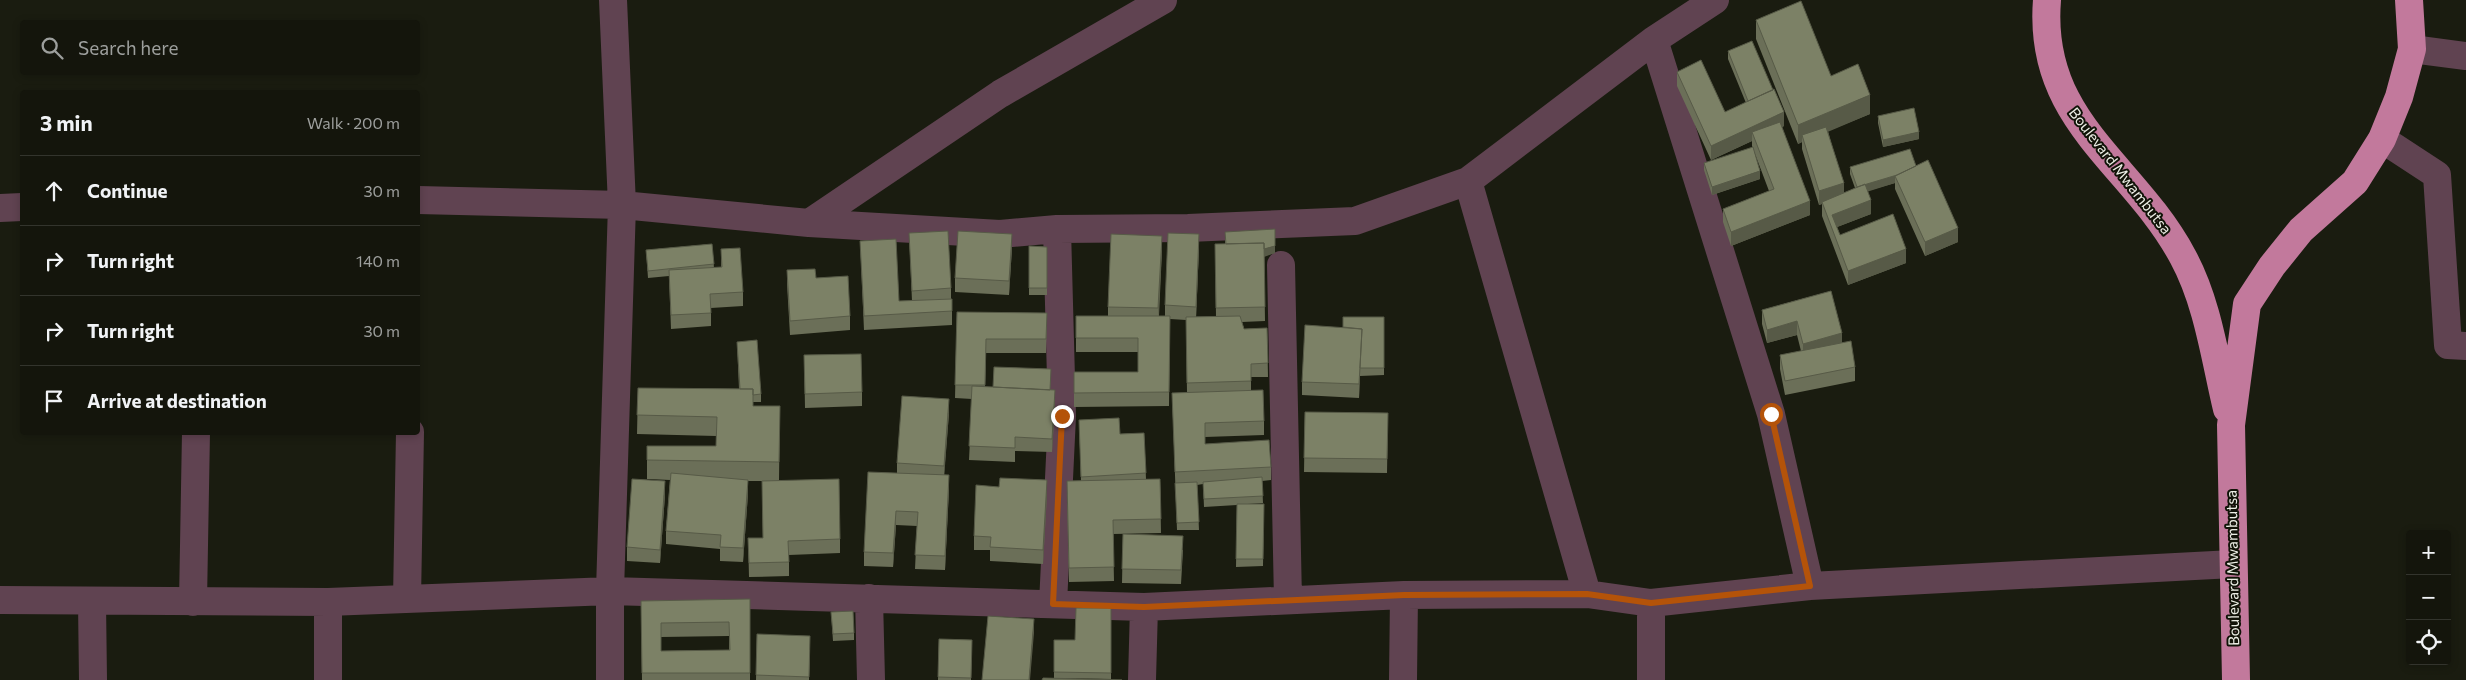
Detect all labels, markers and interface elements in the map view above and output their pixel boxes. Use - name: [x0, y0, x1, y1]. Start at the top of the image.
- search box: [20, 20, 420, 75]
- icon: search: [38, 34, 66, 62]
- text: Search here: [78, 36, 178, 59]
- street label: Boulevard Mwambutsa: [2066, 103, 2176, 237]
- text: 3 min: [40, 110, 93, 135]
- text: Walk · 200 m: [307, 113, 400, 132]
- icon: ahead: [40, 177, 68, 205]
- text: Continue: [87, 179, 167, 202]
- text: 30 m: [363, 181, 400, 200]
- icon: right: [40, 247, 68, 275]
- text: Turn right: [87, 249, 174, 272]
- text: 140 m: [356, 251, 400, 270]
- icon: right: [40, 317, 68, 345]
- text: Turn right: [87, 319, 174, 342]
- text: 30 m: [363, 321, 400, 340]
- icon: arrive: [40, 387, 68, 415]
- text: Arrive at destination: [87, 389, 267, 412]
- route start: [1760, 403, 1783, 426]
- route end: [1051, 405, 1074, 428]
- street label: Boulevard Mwambutsa: [2222, 490, 2242, 646]
- map controls: [2406, 530, 2451, 665]
- button: +: [2406, 530, 2451, 575]
- button: −: [2406, 575, 2451, 620]
- button: locate: [2406, 620, 2451, 665]

